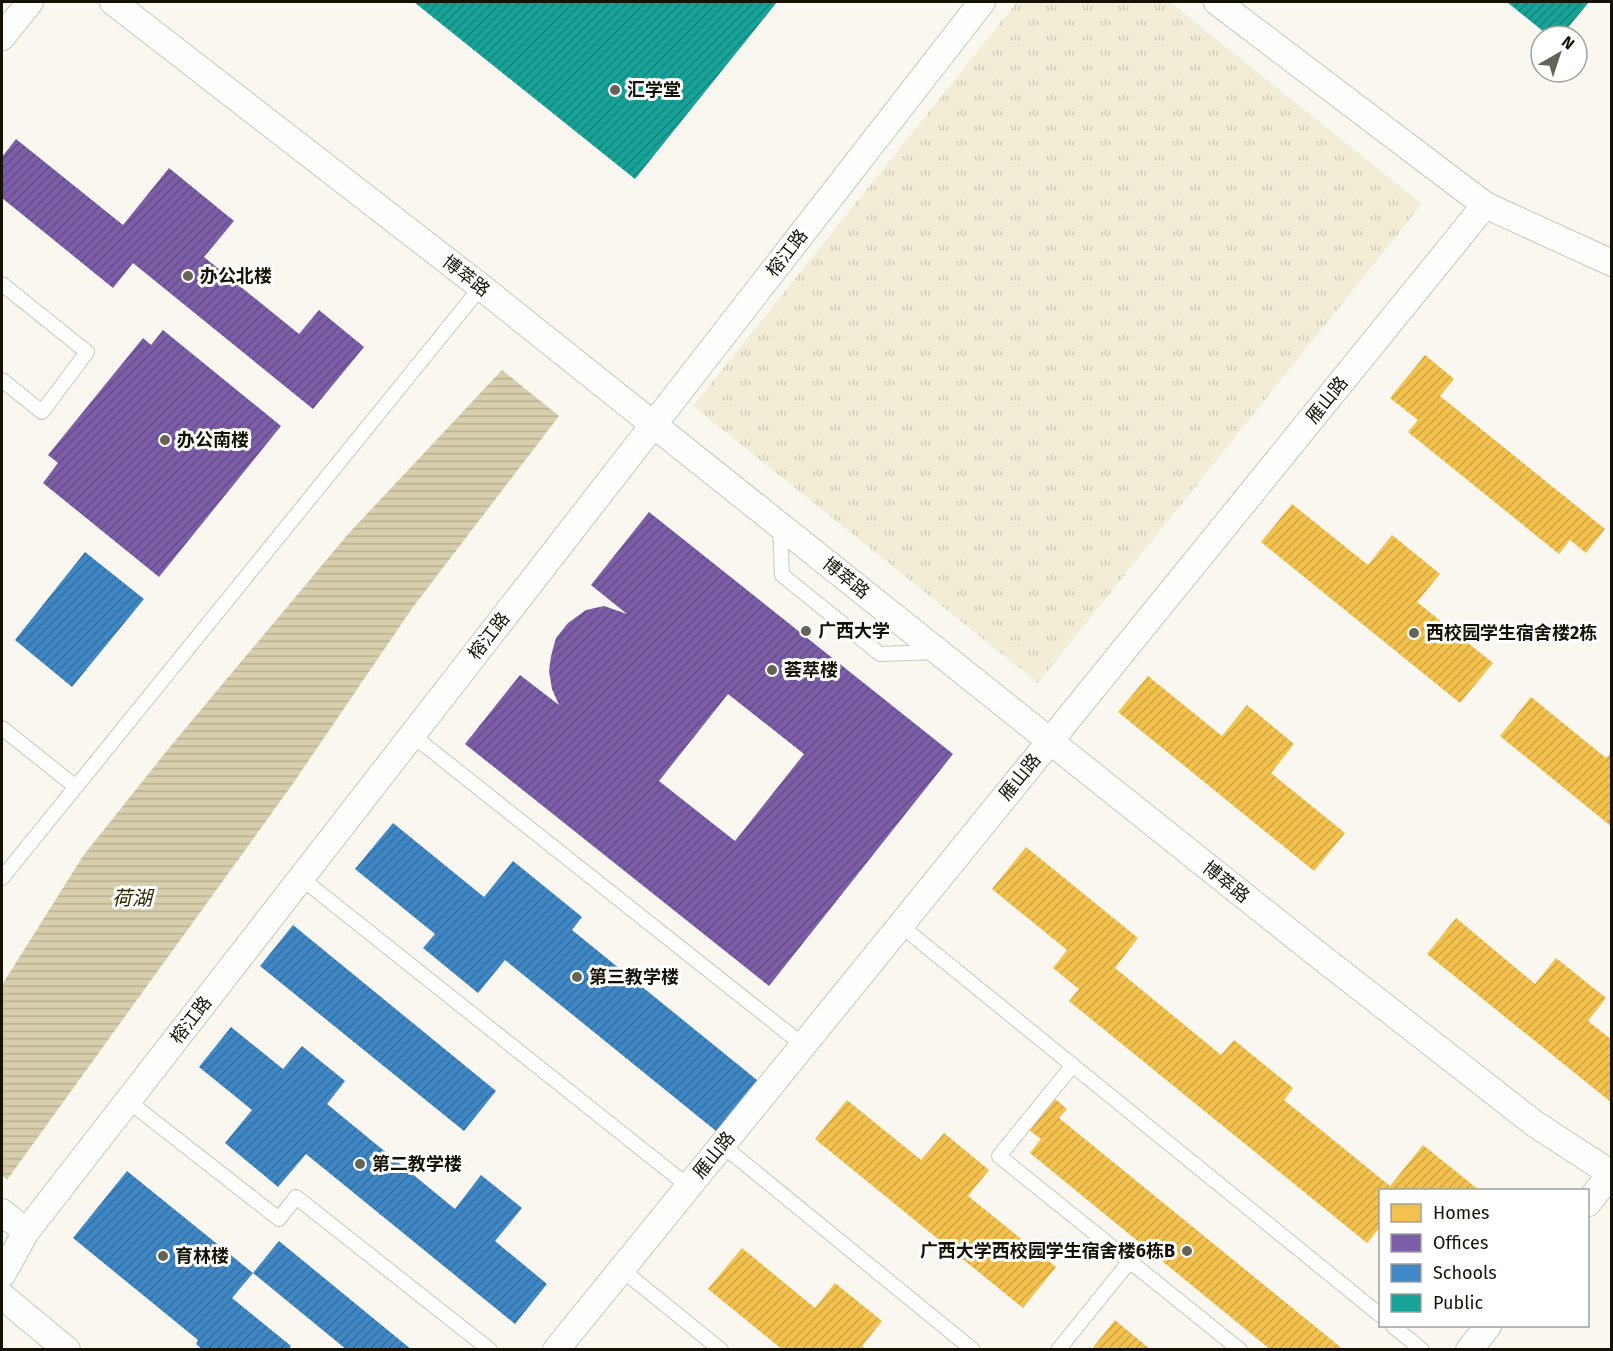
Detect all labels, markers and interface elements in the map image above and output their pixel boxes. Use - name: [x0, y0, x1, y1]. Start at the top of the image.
- north arrow: [1529, 24, 1589, 84]
- text: N: [1558, 32, 1578, 53]
- place label: 汇学堂: [627, 79, 681, 101]
- marker: 汇学堂: [608, 83, 622, 97]
- street label: 榕江路: [762, 225, 812, 281]
- street label: 博萃路: [438, 251, 494, 301]
- place label: 办公北楼: [200, 265, 272, 287]
- marker: 办公北楼: [181, 269, 195, 283]
- street label: 雁山路: [1301, 372, 1353, 428]
- place label: 办公南楼: [177, 429, 249, 451]
- marker: 办公南楼: [158, 433, 172, 447]
- street label: 博萃路: [818, 552, 874, 604]
- street label: 榕江路: [464, 608, 514, 664]
- place label: 广西大学: [818, 620, 890, 642]
- place label: 西校园学生宿舍楼2栋: [1426, 622, 1597, 644]
- marker: 广西大学: [799, 624, 813, 638]
- marker: 西校园学生宿舍楼2栋: [1407, 626, 1421, 640]
- place label: 荟萃楼: [784, 659, 838, 681]
- marker: 荟萃楼: [765, 663, 779, 677]
- street label: 雁山路: [994, 749, 1046, 805]
- street label: 博萃路: [1198, 856, 1254, 908]
- water label: 荷湖: [112, 886, 155, 910]
- place label: 第三教学楼: [589, 966, 679, 988]
- marker: 第三教学楼: [570, 970, 584, 984]
- street label: 榕江路: [166, 992, 216, 1048]
- street label: 雁山路: [688, 1127, 740, 1183]
- place label: 第二教学楼: [372, 1153, 462, 1175]
- marker: 第二教学楼: [353, 1157, 367, 1171]
- legend: [1379, 1189, 1589, 1327]
- text: Homes: [1433, 1202, 1489, 1224]
- text: Offices: [1433, 1232, 1488, 1254]
- place label: 广西大学西校园学生宿舍楼6栋B: [920, 1240, 1175, 1262]
- marker: 广西大学西校园学生宿舍楼6栋B: [1180, 1244, 1194, 1258]
- place label: 育林楼: [175, 1245, 229, 1267]
- marker: 育林楼: [156, 1249, 170, 1263]
- text: Schools: [1433, 1262, 1497, 1284]
- text: Public: [1433, 1292, 1483, 1314]

